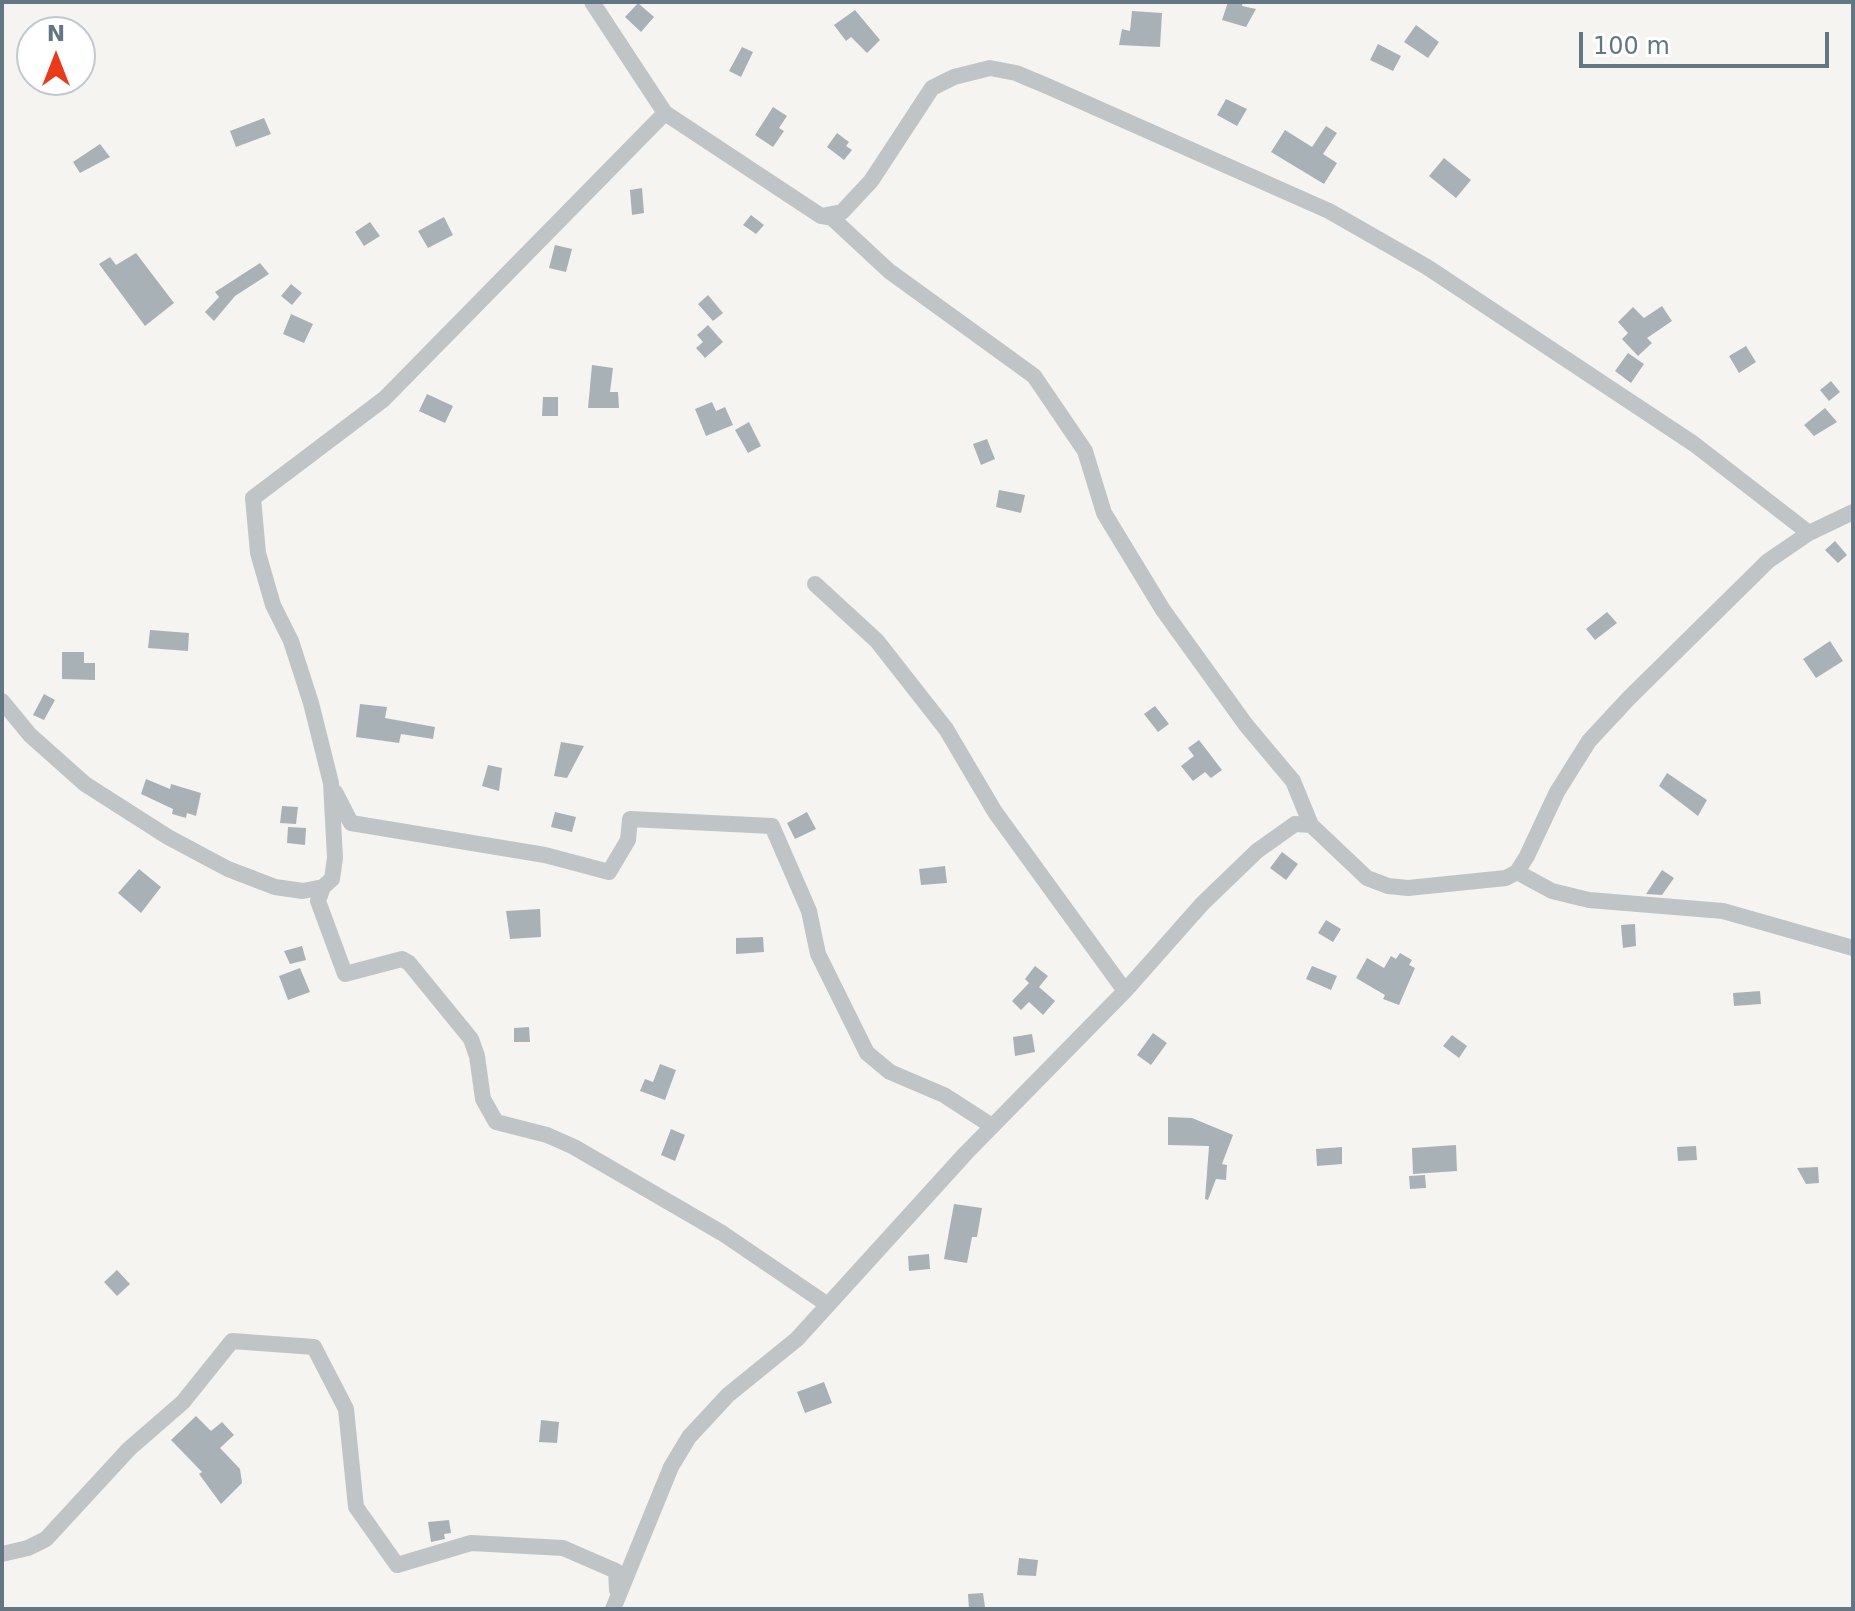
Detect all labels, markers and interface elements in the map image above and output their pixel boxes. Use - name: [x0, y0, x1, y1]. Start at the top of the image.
- north arrow: [16, 16, 96, 96]
- scale bar: [1583, 16, 1833, 66]
- text: N: [47, 21, 65, 46]
- text: 100 m: [1593, 32, 1670, 60]

